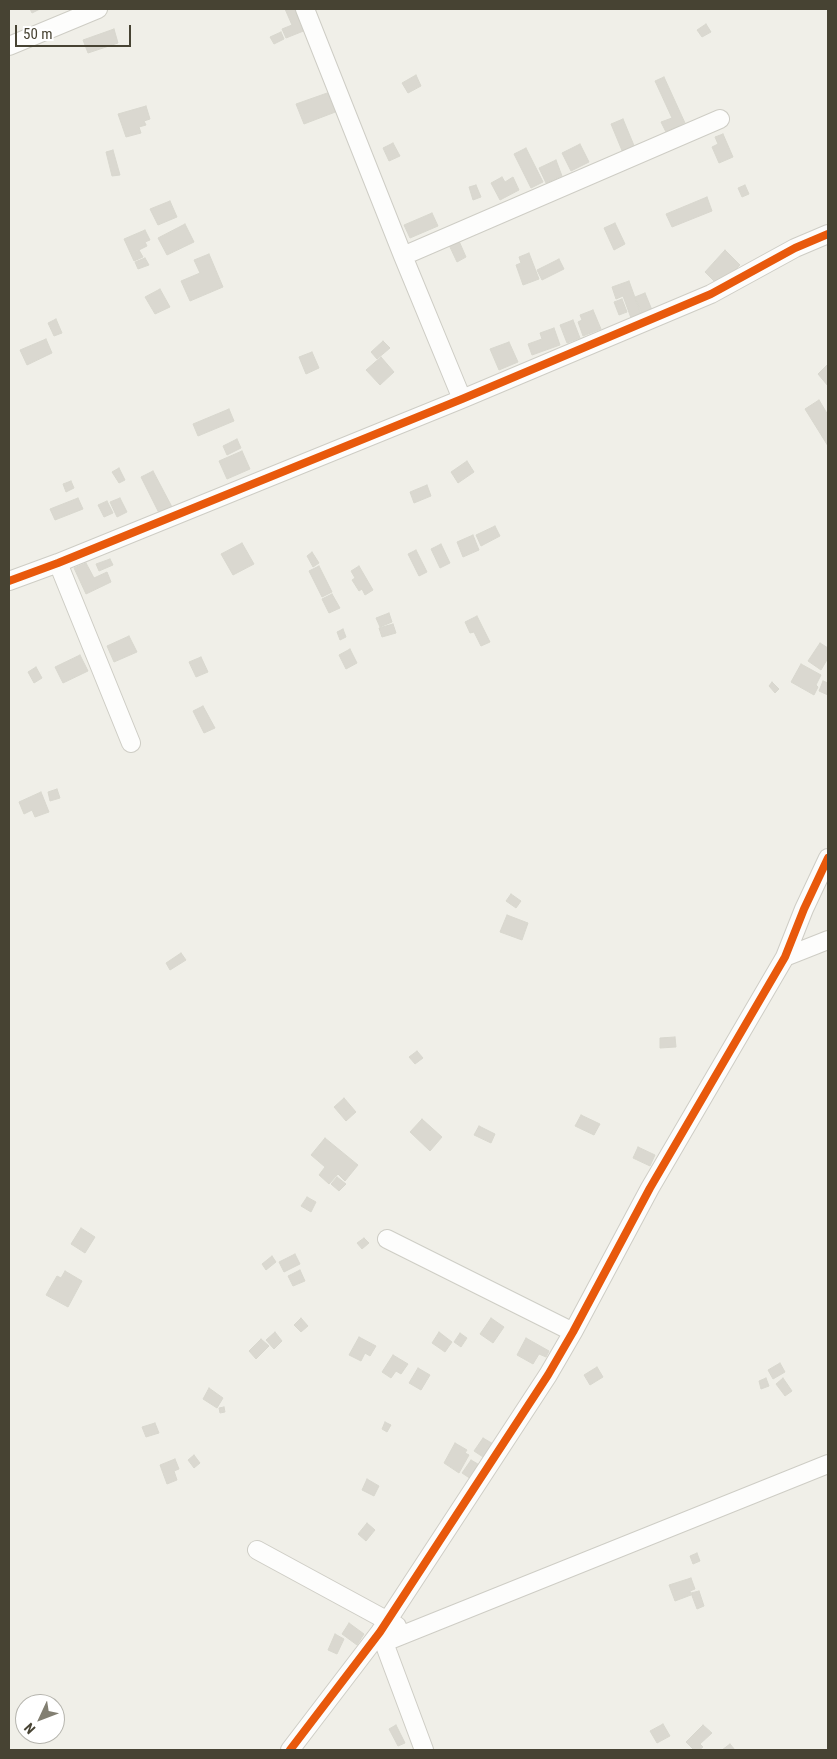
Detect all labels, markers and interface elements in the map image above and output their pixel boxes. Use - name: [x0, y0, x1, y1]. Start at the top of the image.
- scale bar: [18, 15, 134, 47]
- text: 50 m: [23, 25, 53, 43]
- north arrow: [15, 1694, 65, 1744]
- text: N: [21, 1720, 39, 1737]

